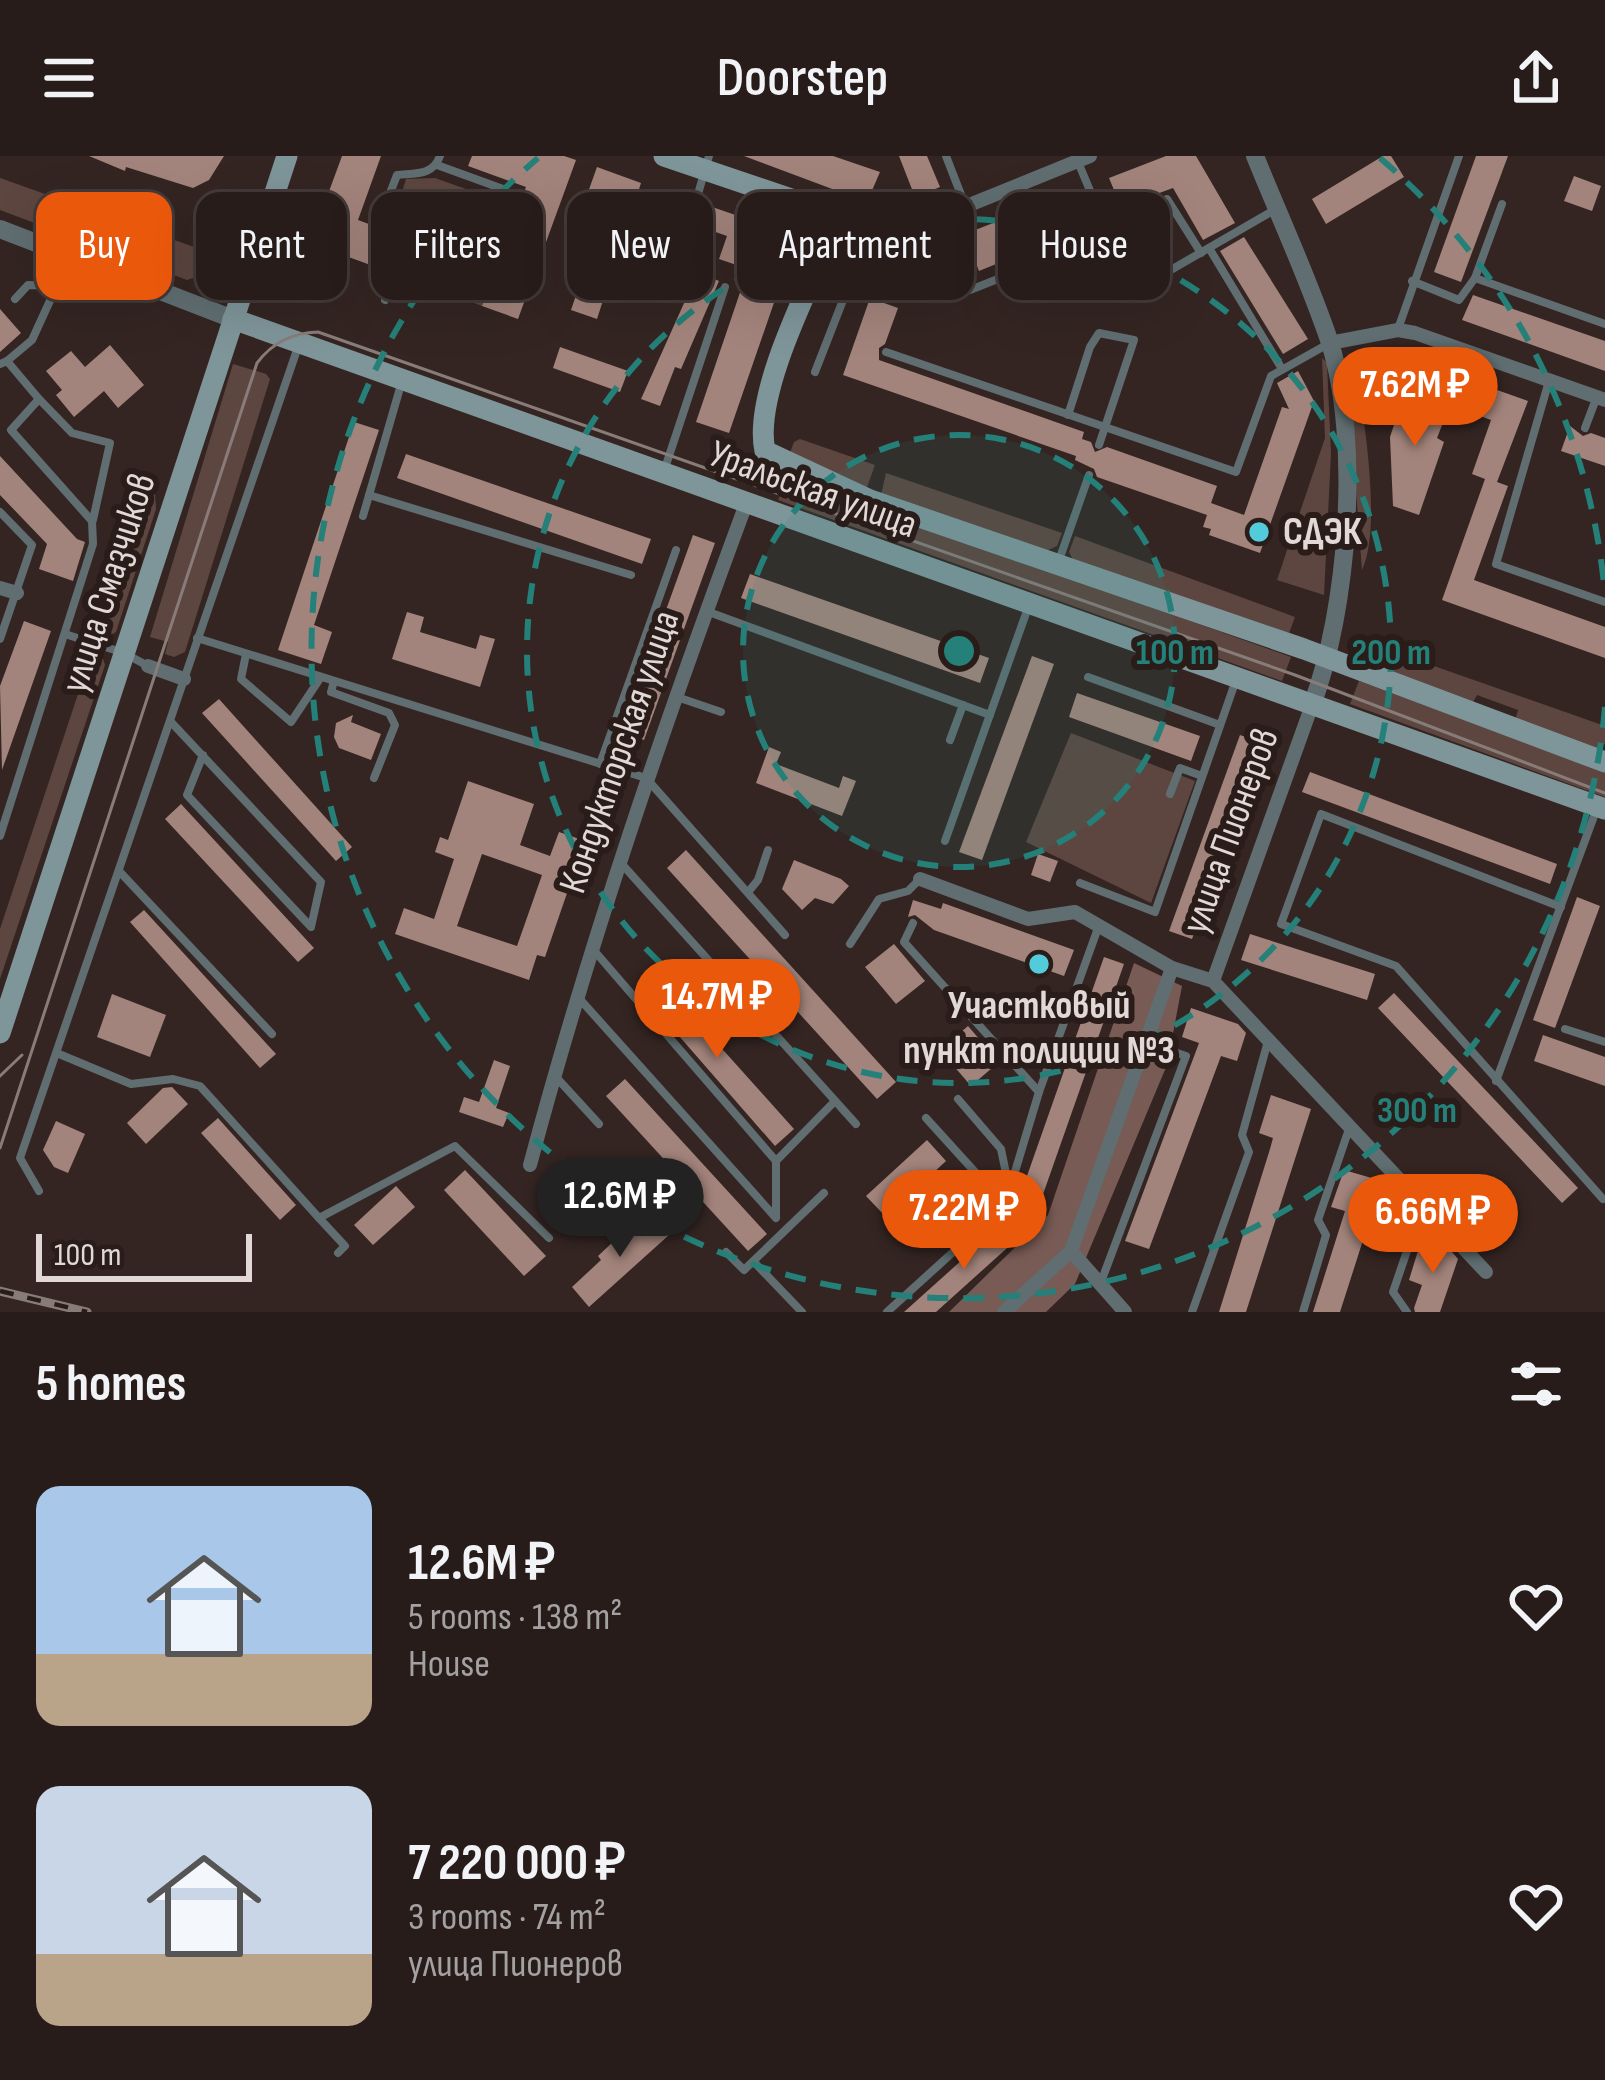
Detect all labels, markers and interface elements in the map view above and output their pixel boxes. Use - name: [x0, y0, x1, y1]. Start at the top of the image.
- icon: menu: [36, 45, 102, 111]
- icon: share: [1503, 45, 1569, 111]
- text: Doorstep: [717, 46, 888, 111]
- chip: Buy: [36, 192, 172, 300]
- chip: Rent: [196, 192, 347, 300]
- chip: Filters: [371, 192, 543, 300]
- chip: New: [567, 192, 713, 300]
- chip: Apartment: [737, 192, 974, 300]
- chip: House: [998, 192, 1170, 300]
- pin: 7.62M ₽: [1304, 347, 1526, 449]
- text: 7.62M ₽: [1360, 362, 1470, 409]
- street label: Уральская улица: [703, 431, 923, 549]
- street label: улица Смазчиков: [51, 467, 167, 699]
- place label: СДЭК: [1283, 509, 1363, 556]
- marker: СДЭК: [1246, 519, 1272, 545]
- street label: Кондукторская улица: [550, 605, 690, 899]
- centre of rings: [938, 630, 980, 672]
- text: 100 m: [1136, 632, 1214, 675]
- text: 200 m: [1351, 632, 1431, 675]
- street label: улица Пионеров: [1172, 722, 1290, 940]
- marker: Участковый пункт полиции №3: [1026, 951, 1052, 977]
- pin: 14.7M ₽: [606, 959, 828, 1061]
- text: 14.7M ₽: [661, 974, 773, 1021]
- place label: Участковый пункт полиции №3: [903, 983, 1175, 1075]
- text: 300 m: [1377, 1090, 1457, 1133]
- pin: 12.6M ₽: [509, 1158, 731, 1260]
- pin: 7.22M ₽: [853, 1170, 1075, 1272]
- text: 12.6M ₽: [564, 1173, 676, 1220]
- pin: 6.66M ₽: [1322, 1174, 1544, 1276]
- text: 7.22M ₽: [909, 1185, 1019, 1232]
- text: 6.66M ₽: [1375, 1189, 1491, 1236]
- scale bar: [36, 1228, 252, 1281]
- text: 100 m: [54, 1235, 121, 1275]
- icon: filters: [1503, 1351, 1569, 1417]
- text: 5 homes: [36, 1354, 186, 1415]
- text: 12.6M ₽: [408, 1533, 555, 1594]
- icon: home: [132, 1534, 276, 1678]
- icon: heart: [1503, 1573, 1569, 1639]
- text: 5 rooms · 138 m²: [408, 1594, 622, 1641]
- text: House: [408, 1641, 490, 1688]
- text: 7 220 000 ₽: [408, 1833, 626, 1894]
- icon: home: [132, 1834, 276, 1978]
- icon: heart: [1503, 1873, 1569, 1939]
- text: 3 rooms · 74 m²: [408, 1894, 606, 1941]
- text: улица Пионеров: [408, 1941, 623, 1988]

